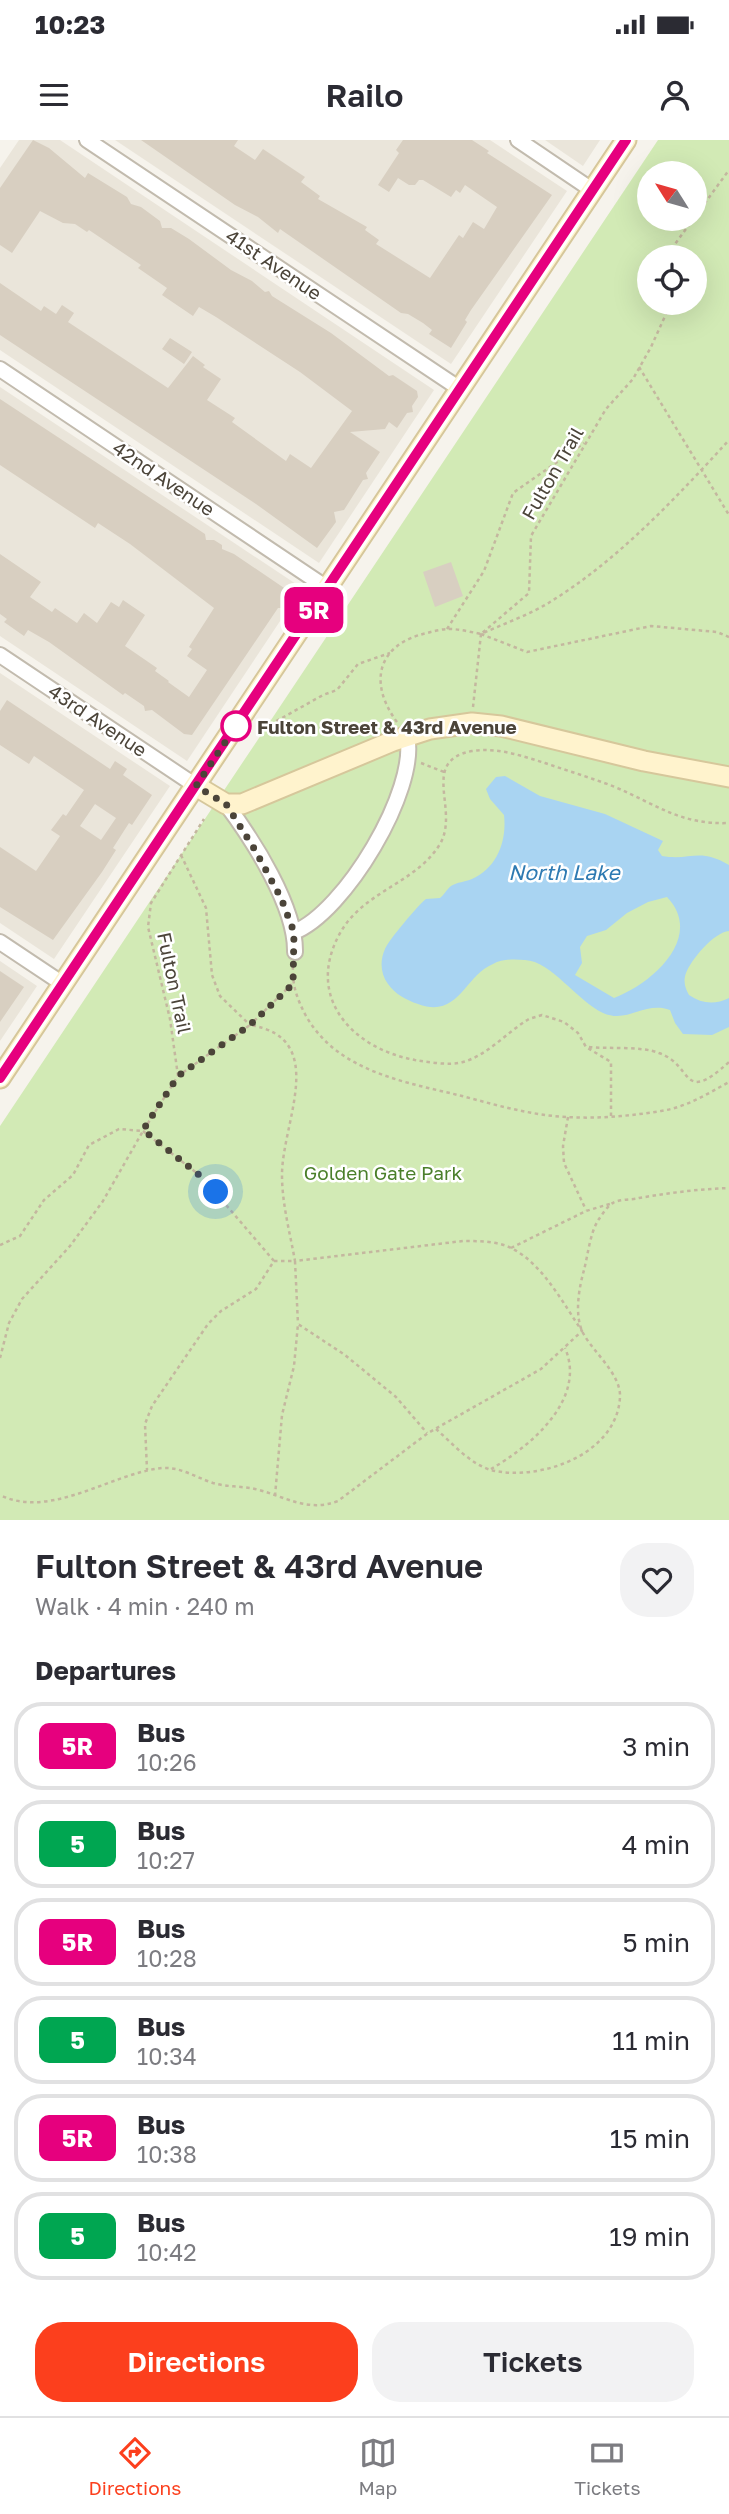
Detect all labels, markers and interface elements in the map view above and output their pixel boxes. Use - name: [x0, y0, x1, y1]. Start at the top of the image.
- text: 10:23: [35, 9, 105, 40]
- icon: menu: [35, 76, 73, 114]
- text: Railo: [326, 76, 403, 114]
- icon: person: [656, 76, 694, 114]
- north arrow: [637, 161, 707, 231]
- map controls: [637, 161, 707, 315]
- street label: 41st Avenue: [222, 224, 326, 304]
- button: locate: [637, 245, 707, 315]
- street label: Fulton Trail: [516, 423, 588, 523]
- street label: 42nd Avenue: [109, 436, 219, 520]
- line badge: 5R: [282, 587, 346, 633]
- text: 5R: [298, 595, 330, 624]
- street label: 43rd Avenue: [45, 679, 151, 761]
- marker: Fulton Street & 43rd Avenue: [221, 711, 251, 741]
- place label: Fulton Street & 43rd Avenue: [257, 715, 517, 738]
- water label: North Lake: [508, 859, 622, 885]
- street label: Fulton Trail: [153, 930, 197, 1036]
- park label: Golden Gate Park: [304, 1161, 462, 1184]
- your location: [198, 1174, 233, 1209]
- button: heart: [620, 1543, 694, 1617]
- text: Fulton Street & 43rd Avenue: [35, 1546, 483, 1585]
- text: Walk · 4 min · 240 m: [35, 1592, 255, 1620]
- text: Departures: [35, 1655, 176, 1686]
- text: Bus: [137, 1717, 185, 1748]
- text: 5R: [62, 1731, 93, 1760]
- text: 3 min: [622, 1731, 690, 1762]
- text: 10:26: [137, 1748, 197, 1776]
- text: Bus: [137, 1815, 185, 1846]
- text: 5: [70, 1829, 85, 1858]
- text: 4 min: [622, 1829, 690, 1860]
- text: 10:27: [137, 1846, 195, 1874]
- text: Bus: [137, 1913, 185, 1944]
- text: 5R: [62, 1927, 93, 1956]
- text: 5 min: [622, 1927, 690, 1958]
- text: 10:28: [137, 1944, 197, 1972]
- text: Bus: [137, 2011, 185, 2042]
- text: 5: [70, 2025, 85, 2054]
- text: 11 min: [612, 2025, 690, 2056]
- text: 10:34: [137, 2042, 197, 2070]
- text: Bus: [137, 2109, 185, 2140]
- text: 5R: [62, 2123, 93, 2152]
- text: 15 min: [610, 2123, 690, 2154]
- text: 10:38: [137, 2140, 197, 2168]
- text: Bus: [137, 2207, 185, 2238]
- text: 5: [70, 2221, 85, 2250]
- text: 19 min: [609, 2221, 690, 2252]
- text: 10:42: [137, 2238, 197, 2266]
- button: Directions: [35, 2322, 358, 2402]
- button: Tickets: [372, 2322, 694, 2402]
- tab: Directions: [89, 2434, 181, 2499]
- tab: Map: [358, 2434, 397, 2499]
- tab: Tickets: [574, 2434, 640, 2499]

